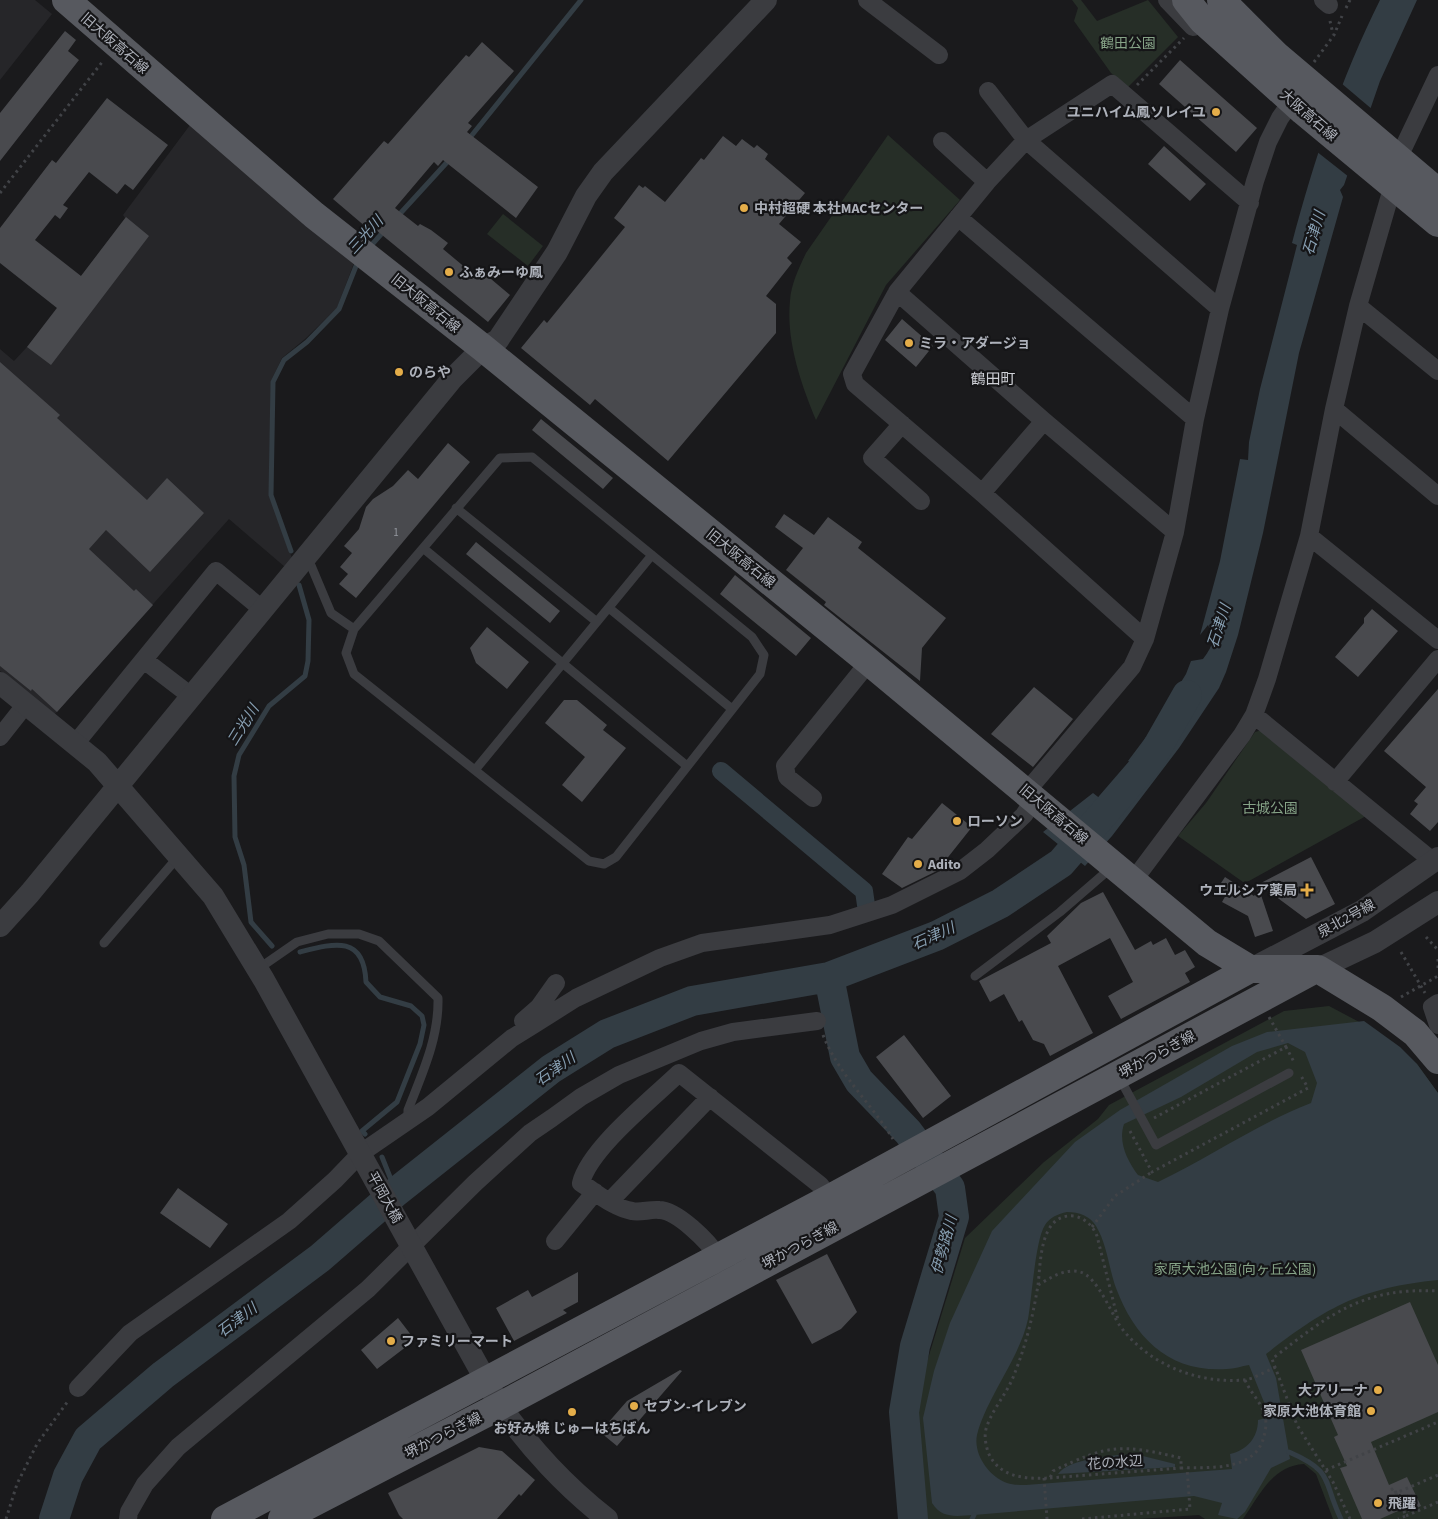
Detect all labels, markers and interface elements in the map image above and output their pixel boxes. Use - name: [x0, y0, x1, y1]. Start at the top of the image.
- street label: 旧大阪高石線: [76, 9, 153, 79]
- park label: 鶴田公園: [1100, 34, 1156, 54]
- street label: 大阪高石線: [1275, 85, 1341, 146]
- place label: ユニハイム鳳ソレイユ: [1067, 103, 1206, 123]
- marker: ユニハイム鳳ソレイユ: [1210, 106, 1222, 118]
- place label: 中村超硬 本社MACセンター: [754, 199, 924, 219]
- marker: 中村超硬 本社MACセンター: [738, 202, 750, 214]
- water label: 石津川: [1298, 207, 1331, 258]
- water label: 三光川: [343, 210, 390, 259]
- place label: ふぁみーゆ鳳: [459, 263, 543, 283]
- marker: ふぁみーゆ鳳: [443, 266, 455, 278]
- street label: 旧大阪高石線: [386, 270, 464, 338]
- place label: ミラ・アダージョ: [919, 334, 1031, 354]
- marker: ミラ・アダージョ: [903, 337, 915, 349]
- place label: のらや: [409, 363, 451, 383]
- marker: のらや: [393, 366, 405, 378]
- district label: 鶴田町: [970, 369, 1016, 390]
- house number: 1: [393, 525, 399, 540]
- street label: 旧大阪高石線: [701, 525, 779, 593]
- water label: 石津川: [1203, 600, 1237, 651]
- water label: 三光川: [223, 699, 265, 750]
- street label: 旧大阪高石線: [1015, 780, 1092, 849]
- park label: 古城公園: [1242, 799, 1298, 819]
- place label: ローソン: [967, 812, 1023, 832]
- marker: ローソン: [951, 815, 963, 827]
- place label: Adito: [927, 855, 961, 875]
- marker: Adito: [912, 858, 924, 870]
- place label: ウエルシア薬局: [1199, 881, 1297, 901]
- marker: ウエルシア薬局: [1301, 884, 1313, 896]
- street label: 泉北2号線: [1314, 895, 1379, 943]
- water label: 石津川: [908, 917, 960, 955]
- street label: 堺かつらぎ線: [1116, 1026, 1199, 1083]
- water label: 石津川: [531, 1047, 581, 1091]
- street label: 平岡大橋: [362, 1168, 406, 1227]
- water label: 伊勢路川: [927, 1212, 963, 1277]
- street label: 堺かつらぎ線: [759, 1217, 842, 1274]
- park label: 家原大池公園(向ヶ丘公園): [1154, 1260, 1316, 1280]
- water label: 石津川: [213, 1297, 263, 1342]
- place label: ファミリーマート: [401, 1332, 513, 1352]
- marker: ファミリーマート: [385, 1335, 397, 1347]
- place label: 大アリーナ: [1298, 1381, 1368, 1401]
- marker: 大アリーナ: [1372, 1384, 1384, 1396]
- place label: セブン-イレブン: [644, 1397, 747, 1417]
- marker: セブン-イレブン: [628, 1400, 640, 1412]
- place label: 家原大池体育館: [1263, 1402, 1361, 1422]
- marker: 家原大池体育館: [1365, 1405, 1377, 1417]
- marker: お好み焼 じゅーはちばん: [566, 1406, 578, 1418]
- street label: 堺かつらぎ線: [401, 1408, 485, 1464]
- place label: お好み焼 じゅーはちばん: [494, 1419, 650, 1439]
- street label: 花の水辺: [1086, 1451, 1144, 1475]
- place label: 飛躍: [1388, 1494, 1416, 1514]
- marker: 飛躍: [1372, 1497, 1384, 1509]

